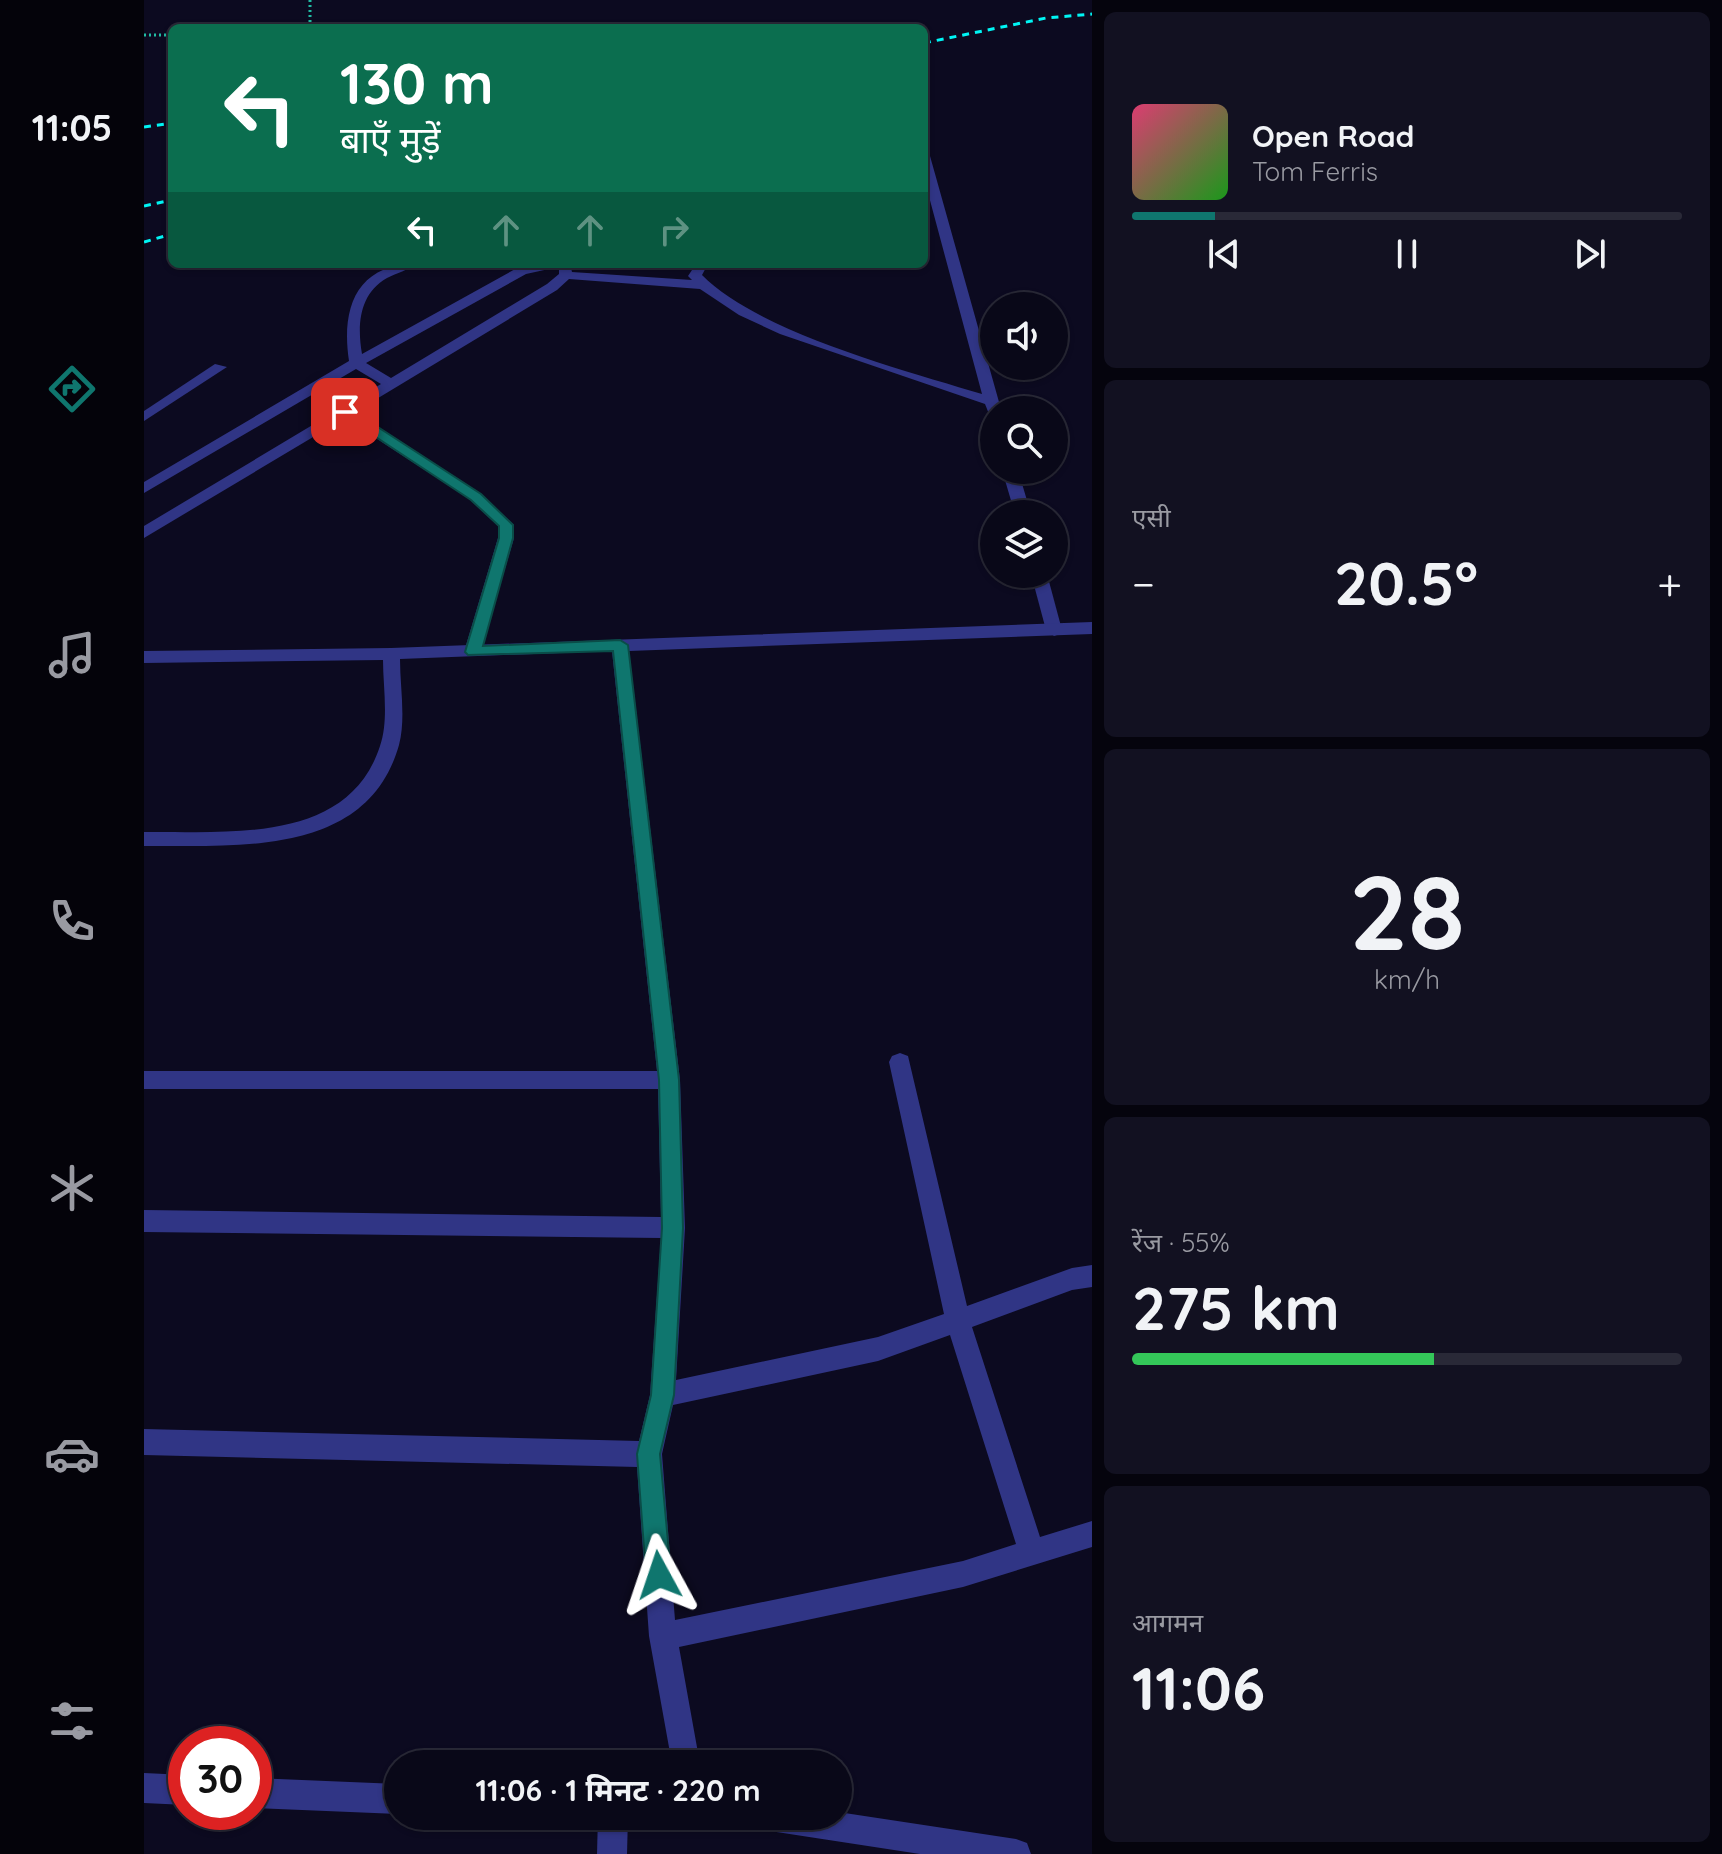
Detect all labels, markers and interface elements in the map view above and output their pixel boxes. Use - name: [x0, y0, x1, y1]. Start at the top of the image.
- text: 130 m: [340, 48, 494, 118]
- icon: left: [208, 56, 312, 160]
- text: 11:05: [32, 105, 112, 150]
- text: बाएँ मुड़ें: [340, 117, 440, 162]
- text: Open Road: [1252, 117, 1414, 155]
- text: Tom Ferris: [1252, 155, 1378, 188]
- icon: left: [400, 208, 444, 252]
- icon: ahead: [484, 208, 528, 252]
- icon: ahead: [568, 208, 612, 252]
- icon: right: [652, 208, 696, 252]
- icon: previous: [1202, 232, 1246, 276]
- icon: pause: [1385, 232, 1429, 276]
- icon: next: [1568, 232, 1612, 276]
- map controls: [980, 292, 1068, 588]
- button: sound: [980, 292, 1068, 380]
- icon: directions: [44, 361, 100, 417]
- pin: [311, 378, 379, 446]
- icon: arrive: [323, 390, 367, 434]
- button: search: [980, 396, 1068, 484]
- button: layers: [980, 500, 1068, 588]
- text: एसी: [1132, 501, 1171, 534]
- text: 20.5°: [1334, 545, 1478, 620]
- text: −: [1132, 556, 1155, 611]
- text: +: [1657, 556, 1682, 611]
- icon: music: [44, 627, 100, 683]
- text: 28: [1349, 846, 1465, 976]
- icon: phone: [44, 893, 100, 949]
- text: km/h: [1374, 963, 1440, 996]
- icon: climate: [44, 1160, 100, 1216]
- text: रेंज · 55%: [1132, 1226, 1230, 1259]
- text: 275 km: [1132, 1270, 1340, 1345]
- icon: car: [44, 1426, 100, 1482]
- position arrow: [617, 1533, 701, 1617]
- text: आगमन: [1132, 1606, 1203, 1639]
- text: 11:06: [1132, 1650, 1265, 1725]
- icon: filters: [44, 1693, 100, 1749]
- speed limit sign: 30: [168, 1726, 272, 1830]
- text: 11:06 · 1 मिनट · 220 m: [475, 1771, 761, 1809]

